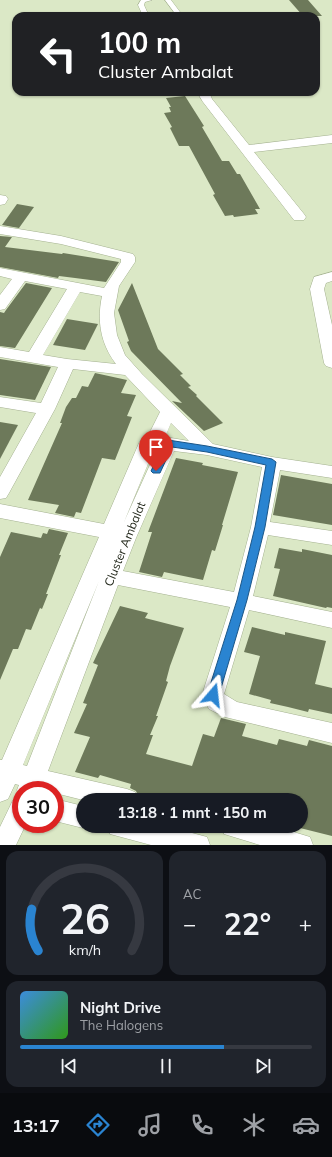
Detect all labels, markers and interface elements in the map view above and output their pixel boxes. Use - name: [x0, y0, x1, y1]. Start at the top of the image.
- text: 100 m: [98, 25, 181, 60]
- icon: left: [32, 28, 84, 80]
- text: Cluster Ambalat: [98, 60, 233, 83]
- pin: [139, 430, 173, 471]
- icon: arrive: [145, 436, 167, 458]
- street label: Cluster Ambalat: [101, 499, 148, 588]
- position arrow: [192, 674, 234, 716]
- speed limit sign: 30: [12, 781, 64, 833]
- text: 13:18 · 1 mnt · 150 m: [117, 803, 267, 822]
- text: AC: [183, 886, 201, 902]
- text: 26: [60, 892, 109, 944]
- text: 22°: [224, 905, 271, 943]
- text: −: [183, 910, 196, 938]
- text: +: [299, 910, 312, 938]
- text: km/h: [68, 941, 101, 959]
- text: Night Drive: [80, 998, 161, 1017]
- text: The Halogens: [80, 1017, 163, 1033]
- icon: previous: [58, 1055, 80, 1077]
- icon: pause: [155, 1055, 177, 1077]
- icon: next: [252, 1055, 274, 1077]
- icon: directions: [84, 1111, 112, 1139]
- icon: music: [136, 1111, 164, 1139]
- icon: phone: [188, 1111, 216, 1139]
- icon: climate: [240, 1111, 268, 1139]
- icon: car: [292, 1111, 320, 1139]
- text: 13:17: [12, 1114, 60, 1137]

